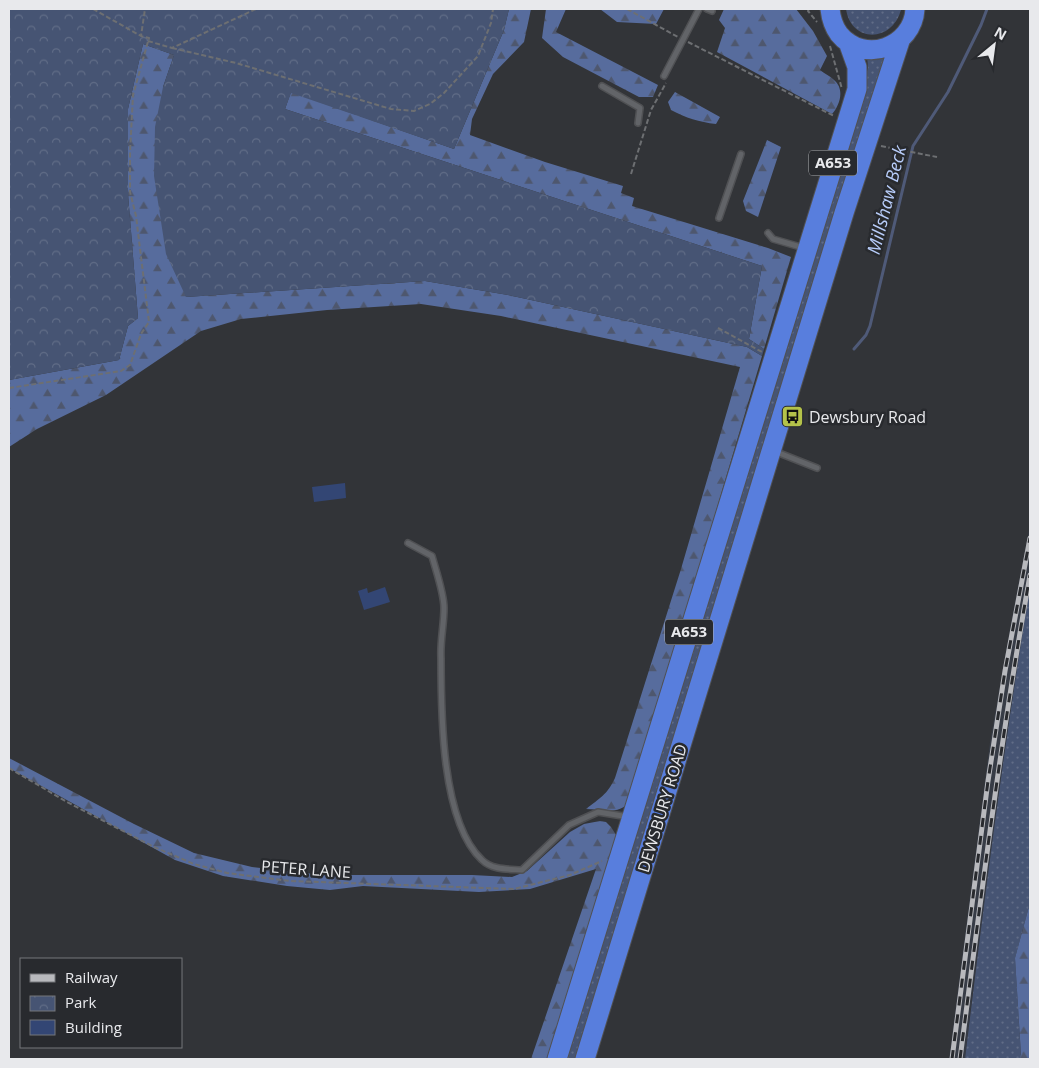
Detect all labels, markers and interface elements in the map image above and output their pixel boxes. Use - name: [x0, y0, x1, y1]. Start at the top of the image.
- north arrow: [969, 20, 1019, 70]
- text: N: [991, 22, 1010, 44]
- water label: Millshaw Beck: [861, 142, 911, 257]
- road number: A653: [809, 150, 857, 176]
- bus stop icon: Dewsbury Road: [781, 405, 805, 429]
- place label: Dewsbury Road: [809, 406, 926, 428]
- road number: A653: [665, 620, 713, 644]
- street label: DEWSBURY ROAD: [632, 741, 692, 875]
- street label: PETER LANE: [261, 855, 351, 883]
- legend: [20, 958, 182, 1048]
- text: Railway: [65, 967, 118, 987]
- text: Park: [65, 992, 96, 1012]
- text: Building: [65, 1017, 122, 1037]

